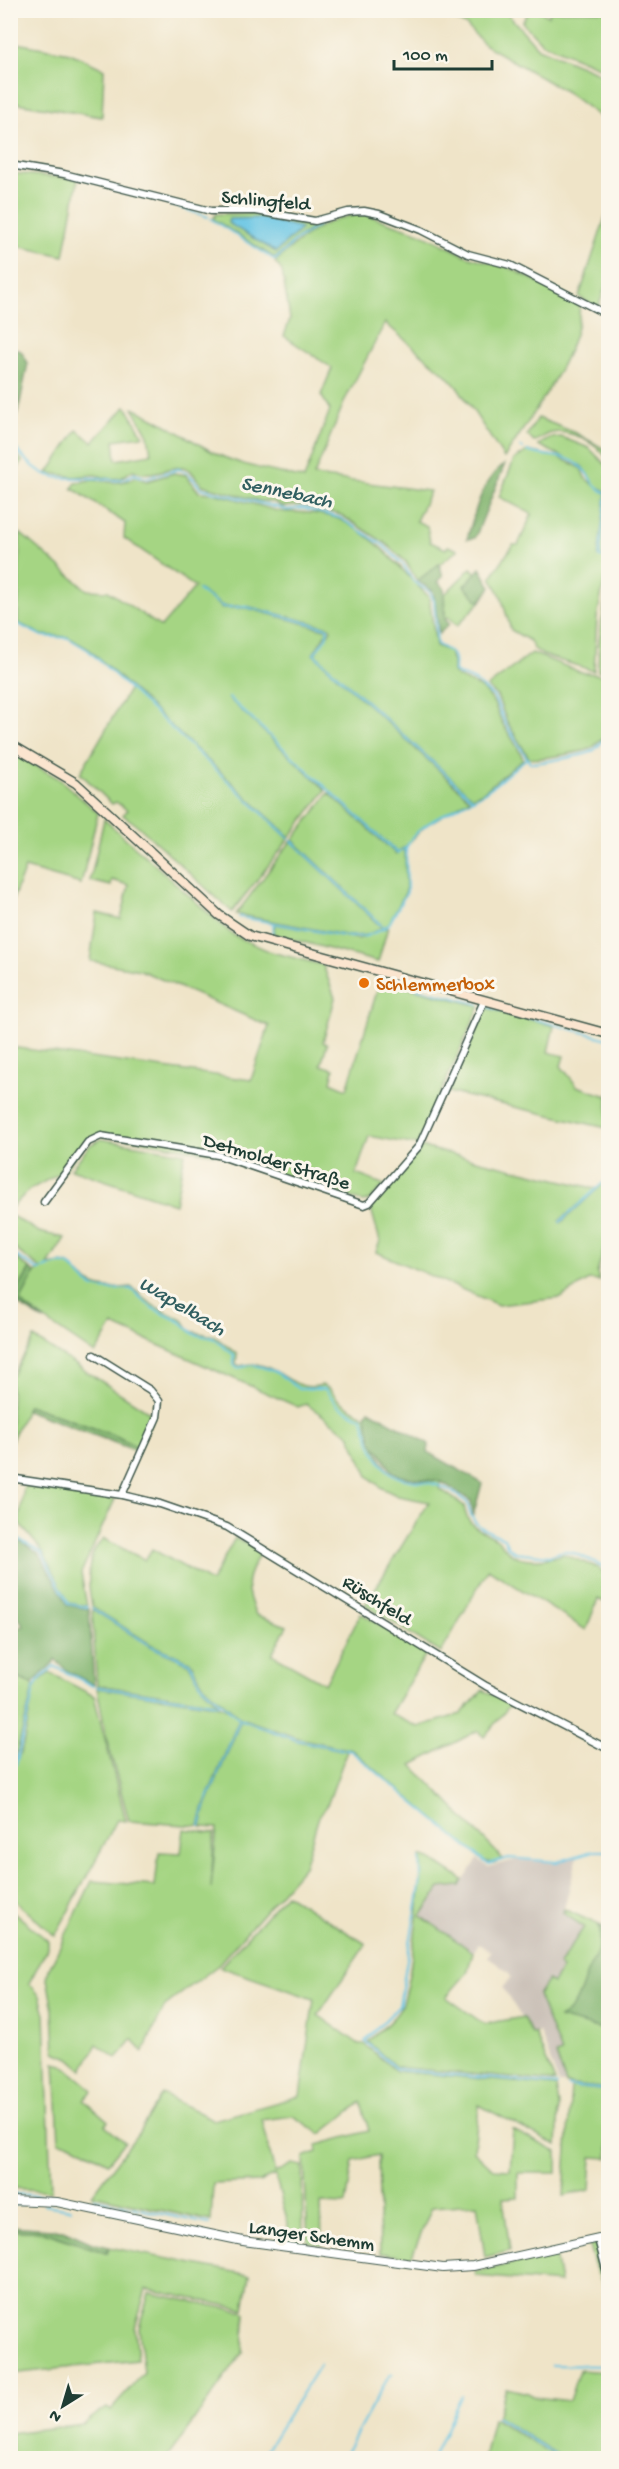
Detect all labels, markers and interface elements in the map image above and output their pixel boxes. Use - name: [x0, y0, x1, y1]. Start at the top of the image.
- scale bar: [394, 33, 492, 71]
- text: 100 m: [402, 46, 448, 67]
- street label: Schlingfeld: [220, 187, 313, 218]
- water label: Sennebach: [238, 473, 335, 516]
- place label: Schlemmerbox: [376, 975, 495, 998]
- marker: Schlemmerbox: [357, 976, 371, 990]
- street label: Detmolder Straße: [198, 1129, 353, 1197]
- water label: Wapelbach: [133, 1272, 230, 1344]
- street label: Rüschfeld: [337, 1572, 417, 1633]
- street label: Langer Schemm: [247, 2217, 376, 2258]
- north arrow: [33, 2376, 93, 2436]
- text: N: [46, 2404, 66, 2426]

